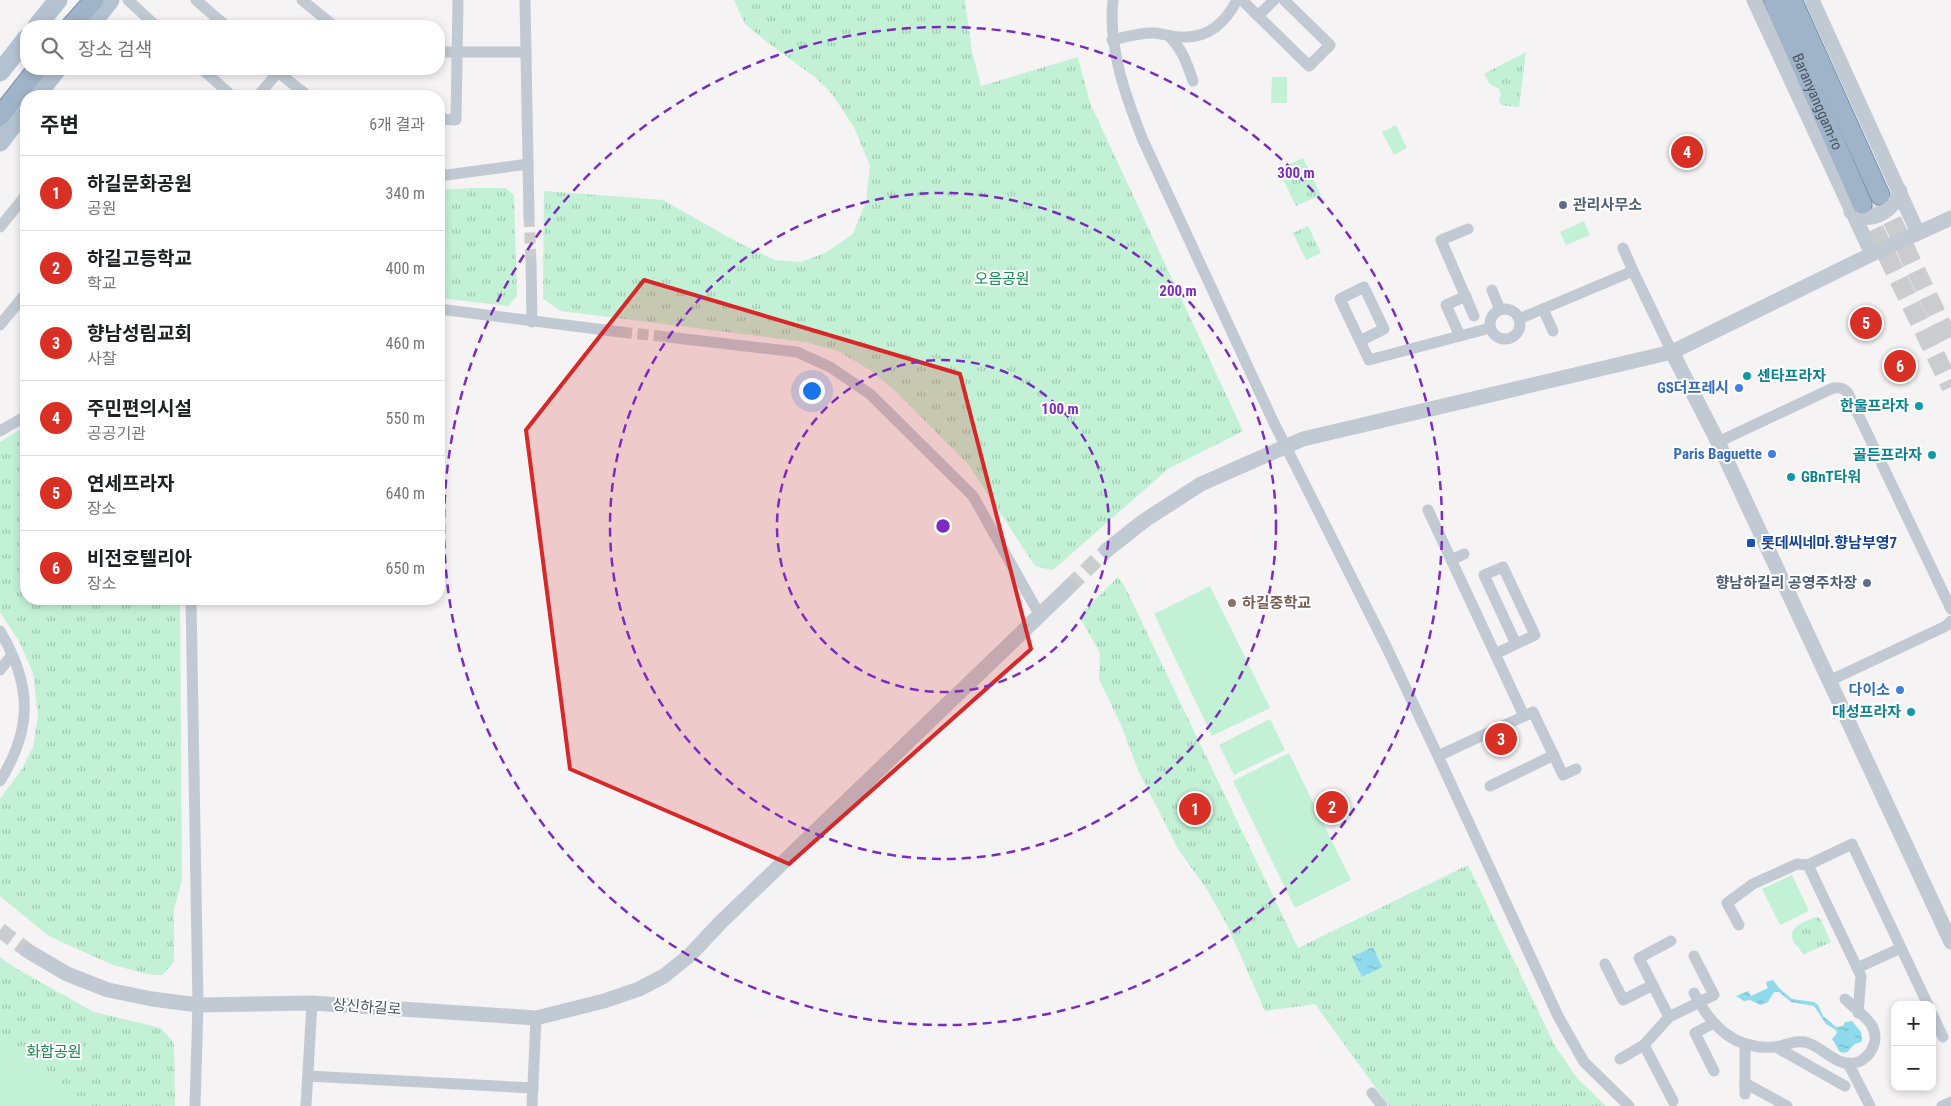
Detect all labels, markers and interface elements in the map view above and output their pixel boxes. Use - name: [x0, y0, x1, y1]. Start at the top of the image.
- search box: [20, 20, 445, 75]
- icon: search: [38, 34, 66, 62]
- text: 장소 검색: [78, 38, 152, 61]
- street label: Baranyanggam-ro: [1788, 51, 1846, 153]
- text: 주변: [40, 113, 79, 137]
- text: 6개 결과: [369, 115, 425, 134]
- pin: 4: [1671, 133, 1703, 171]
- text: 300 m: [1277, 164, 1315, 182]
- text: 하길문화공원: [87, 172, 192, 195]
- text: 1: [52, 184, 60, 203]
- text: 340 m: [386, 184, 425, 203]
- place label: 관리사무소: [1573, 196, 1642, 214]
- text: 공원: [87, 199, 116, 218]
- marker: 관리사무소: [1557, 199, 1569, 211]
- text: 하길고등학교: [87, 247, 192, 270]
- text: 2: [52, 259, 60, 278]
- text: 400 m: [386, 259, 425, 278]
- park label: 오음공원: [974, 270, 1030, 288]
- text: 학교: [87, 274, 116, 293]
- text: 200 m: [1159, 282, 1197, 300]
- pin: 5: [1850, 304, 1882, 342]
- text: 향남성림교회: [87, 322, 192, 345]
- text: 3: [52, 334, 60, 353]
- text: 460 m: [386, 334, 425, 353]
- pin: 6: [1884, 347, 1916, 385]
- text: 사찰: [87, 349, 116, 368]
- place label: 센타프라자: [1757, 367, 1826, 385]
- marker: 센타프라자: [1741, 370, 1753, 382]
- your location: [799, 378, 825, 404]
- place label: GS더프레시: [1657, 379, 1729, 397]
- marker: GS더프레시: [1733, 382, 1745, 394]
- text: 주민편의시설: [87, 397, 192, 420]
- place label: 한울프라자: [1840, 397, 1909, 415]
- text: 100 m: [1041, 400, 1079, 418]
- marker: 한울프라자: [1913, 400, 1925, 412]
- text: 4: [52, 409, 60, 428]
- text: 550 m: [386, 409, 425, 428]
- text: 공공기관: [87, 424, 146, 443]
- place label: Paris Baguette: [1674, 445, 1762, 463]
- place label: 골든프라자: [1853, 446, 1922, 464]
- marker: Paris Baguette: [1766, 448, 1778, 460]
- marker: 골든프라자: [1926, 449, 1938, 461]
- place label: GBnT타워: [1801, 468, 1861, 486]
- marker: GBnT타워: [1785, 471, 1797, 483]
- text: 연세프라자: [87, 472, 174, 495]
- text: 5: [52, 484, 60, 503]
- text: 640 m: [386, 484, 425, 503]
- text: 장소: [87, 499, 116, 518]
- centre of rings: [934, 517, 952, 535]
- place label: 롯데씨네마.향남부영7: [1761, 534, 1897, 552]
- marker: 롯데씨네마.향남부영7: [1745, 537, 1757, 549]
- text: 비전호텔리아: [87, 547, 192, 570]
- text: 6: [52, 559, 60, 578]
- text: 650 m: [386, 559, 425, 578]
- text: 장소: [87, 574, 116, 593]
- place label: 향남하길리 공영주차장: [1716, 574, 1857, 592]
- marker: 향남하길리 공영주차장: [1861, 577, 1873, 589]
- place label: 하길중학교: [1242, 594, 1311, 612]
- marker: 하길중학교: [1226, 597, 1238, 609]
- place label: 다이소: [1849, 681, 1890, 699]
- marker: 다이소: [1894, 684, 1906, 696]
- place label: 대성프라자: [1832, 703, 1901, 721]
- marker: 대성프라자: [1905, 706, 1917, 718]
- pin: 3: [1485, 720, 1517, 758]
- pin: 2: [1316, 788, 1348, 826]
- pin: 1: [1179, 790, 1211, 828]
- street label: 상신하길로: [332, 996, 402, 1018]
- map controls: [1891, 1001, 1936, 1091]
- button: +: [1891, 1001, 1936, 1046]
- park label: 화합공원: [26, 1043, 82, 1061]
- button: −: [1891, 1046, 1936, 1091]

